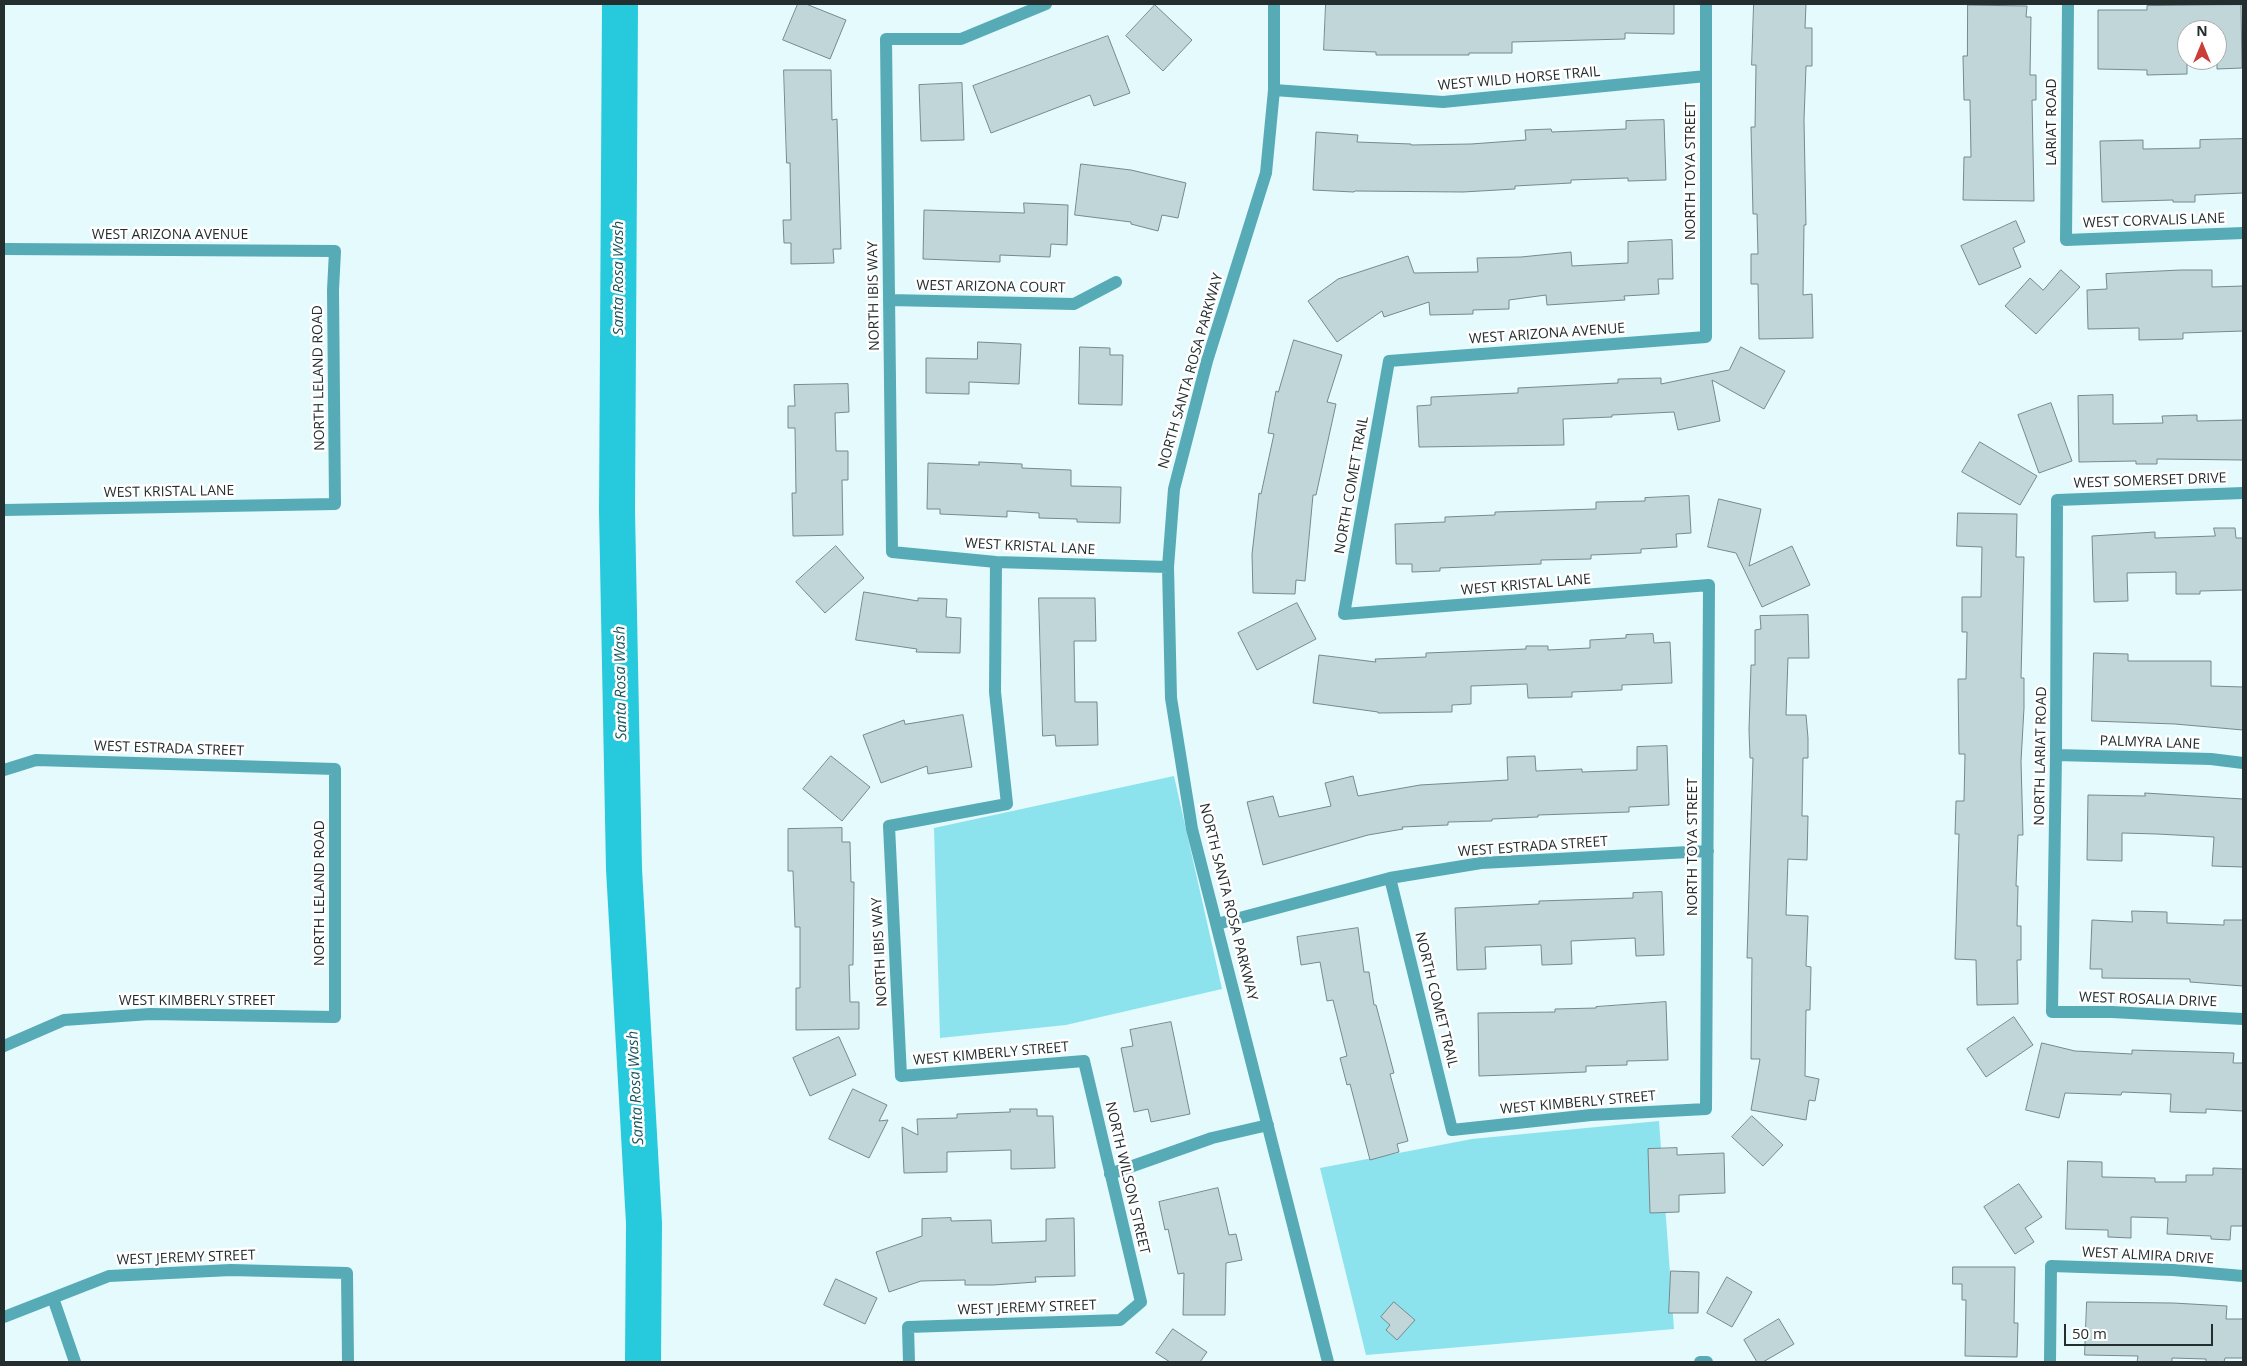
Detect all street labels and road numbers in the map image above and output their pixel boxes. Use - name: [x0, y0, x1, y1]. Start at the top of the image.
- street label: WEST WILD HORSE TRAIL: [1437, 64, 1601, 94]
- street label: LARIAT ROAD: [2044, 78, 2060, 166]
- street label: NORTH TOYA STREET: [1683, 102, 1699, 240]
- street label: WEST CORVALIS LANE: [2083, 210, 2225, 232]
- street label: WEST ARIZONA AVENUE: [92, 227, 248, 243]
- street label: NORTH IBIS WAY: [865, 241, 883, 351]
- street label: NORTH SANTA ROSA PARKWAY: [1155, 271, 1227, 471]
- street label: WEST ARIZONA COURT: [916, 277, 1066, 297]
- street label: NORTH LELAND ROAD: [309, 305, 329, 451]
- street label: WEST ARIZONA AVENUE: [1468, 320, 1626, 348]
- street label: NORTH COMET TRAIL: [1332, 415, 1372, 555]
- street label: WEST SOMERSET DRIVE: [2073, 470, 2227, 492]
- street label: WEST KRISTAL LANE: [104, 482, 234, 502]
- street label: WEST KRISTAL LANE: [964, 535, 1096, 559]
- street label: WEST KRISTAL LANE: [1460, 571, 1592, 599]
- street label: NORTH LARIAT ROAD: [2031, 686, 2051, 826]
- street label: PALMYRA LANE: [2099, 733, 2201, 753]
- street label: WEST ESTRADA STREET: [94, 738, 244, 760]
- street label: NORTH TOYA STREET: [1685, 778, 1701, 916]
- street label: NORTH SANTA ROSA PARKWAY: [1195, 802, 1261, 1002]
- street label: NORTH LELAND ROAD: [312, 820, 328, 966]
- street label: WEST ESTRADA STREET: [1457, 833, 1609, 861]
- street label: NORTH IBIS WAY: [869, 897, 891, 1007]
- street label: NORTH COMET TRAIL: [1411, 930, 1461, 1070]
- street label: WEST ROSALIA DRIVE: [2079, 989, 2217, 1011]
- street label: WEST KIMBERLY STREET: [119, 993, 275, 1009]
- street label: WEST KIMBERLY STREET: [912, 1039, 1070, 1069]
- street label: WEST KIMBERLY STREET: [1499, 1088, 1657, 1118]
- street label: NORTH WILSON STREET: [1101, 1100, 1153, 1256]
- street label: WEST ALMIRA DRIVE: [2081, 1244, 2215, 1268]
- street label: WEST JEREMY STREET: [116, 1247, 256, 1269]
- street label: WEST JEREMY STREET: [957, 1297, 1097, 1319]

